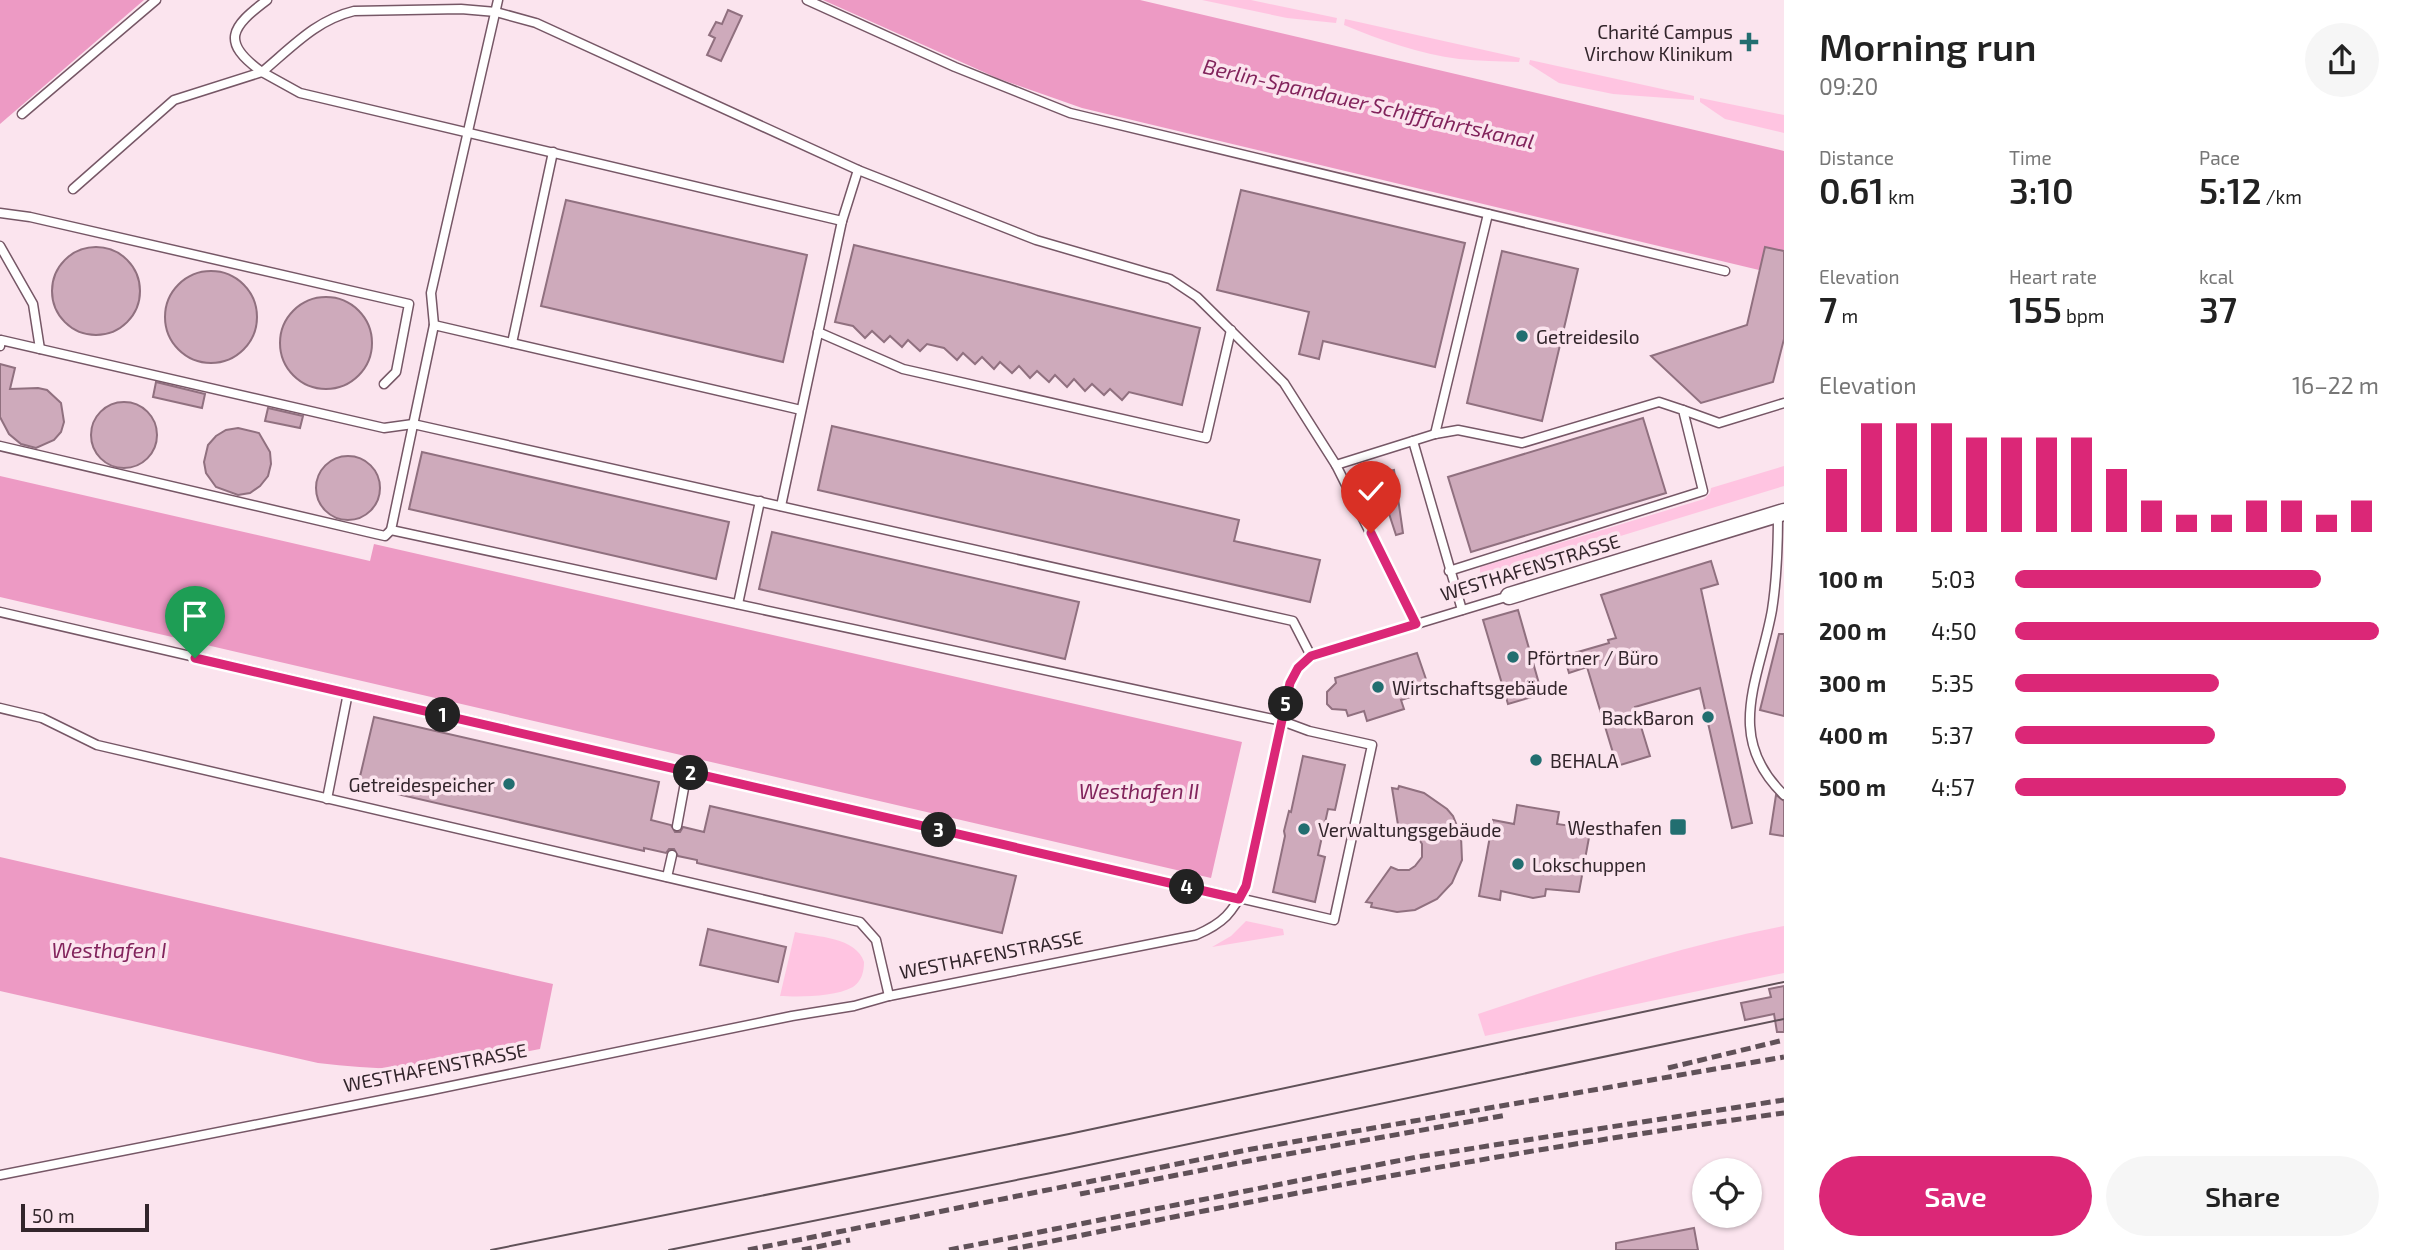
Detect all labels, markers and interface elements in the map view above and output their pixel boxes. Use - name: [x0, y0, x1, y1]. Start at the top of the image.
- place label: Charité Campus Virchow Klinikum: [1584, 20, 1733, 65]
- text: Morning run: [1819, 23, 2037, 69]
- button: share: [2305, 23, 2379, 97]
- marker: Charité Campus Virchow Klinikum: [1739, 32, 1759, 52]
- water label: Berlin-Spandauer Schifffahrtskanal: [1201, 53, 1537, 153]
- text: 09:20: [1819, 72, 1878, 100]
- text: Distance: [1819, 146, 1894, 169]
- text: Time: [2009, 146, 2052, 169]
- text: Pace: [2199, 146, 2240, 169]
- text: 0.61: [1819, 169, 1884, 211]
- text: 3:10: [2009, 169, 2074, 211]
- text: 5:12: [2199, 169, 2261, 211]
- text: km: [1884, 185, 1915, 208]
- text: /km: [2261, 185, 2302, 208]
- text: Elevation: [1819, 265, 1900, 288]
- text: Heart rate: [2009, 265, 2097, 288]
- text: kcal: [2199, 265, 2234, 288]
- text: 7: [1819, 288, 1837, 330]
- text: 155: [2009, 288, 2062, 330]
- text: 37: [2199, 288, 2237, 330]
- text: m: [1837, 304, 1858, 327]
- text: bpm: [2062, 304, 2105, 327]
- place label: Getreidesilo: [1536, 325, 1640, 348]
- marker: Getreidesilo: [1514, 328, 1530, 344]
- text: Elevation: [1819, 371, 1917, 399]
- text: 16–22 m: [2292, 371, 2379, 399]
- pin: [1341, 461, 1401, 533]
- icon: check: [1352, 472, 1390, 510]
- street label: WESTHAFENSTRASSE: [1438, 529, 1622, 605]
- text: 100 m: [1819, 565, 1883, 593]
- text: 5:03: [1931, 565, 1975, 593]
- pin: [165, 586, 225, 658]
- icon: arrive: [176, 597, 214, 635]
- text: 200 m: [1819, 617, 1887, 645]
- text: 4:50: [1931, 617, 1977, 645]
- place label: Pförtner / Büro: [1527, 646, 1658, 669]
- marker: Pförtner / Büro: [1505, 649, 1521, 665]
- text: 300 m: [1819, 669, 1886, 697]
- text: 5:35: [1931, 669, 1974, 697]
- place label: Wirtschaftsgebäude: [1392, 676, 1568, 699]
- marker: Wirtschaftsgebäude: [1370, 679, 1386, 695]
- pin: 5: [1268, 686, 1304, 722]
- text: 5: [1280, 692, 1291, 715]
- pin: 1: [426, 698, 460, 732]
- text: 1: [438, 703, 447, 726]
- place label: BackBaron: [1601, 706, 1694, 729]
- marker: BackBaron: [1700, 709, 1716, 725]
- text: 400 m: [1819, 721, 1888, 749]
- text: 5:37: [1931, 721, 1973, 749]
- place label: BEHALA: [1550, 749, 1619, 772]
- marker: BEHALA: [1528, 752, 1544, 768]
- pin: 2: [674, 756, 708, 790]
- text: 2: [685, 761, 696, 784]
- place label: Getreidespeicher: [349, 773, 495, 796]
- text: 500 m: [1819, 773, 1886, 801]
- text: 4:57: [1931, 773, 1975, 801]
- marker: Getreidespeicher: [501, 776, 517, 792]
- water label: Westhafen II: [1079, 778, 1199, 803]
- pin: 3: [922, 812, 956, 848]
- place label: Westhafen: [1567, 816, 1662, 839]
- marker: Westhafen: [1668, 817, 1688, 837]
- text: 3: [933, 818, 944, 841]
- place label: Verwaltungsgebäude: [1318, 818, 1501, 841]
- marker: Verwaltungsgebäude: [1296, 821, 1312, 837]
- place label: Lokschuppen: [1532, 853, 1646, 876]
- marker: Lokschuppen: [1510, 856, 1526, 872]
- pin: 4: [1170, 870, 1204, 904]
- text: 4: [1180, 875, 1193, 898]
- street label: WESTHAFENSTRASSE: [897, 925, 1085, 983]
- water label: Westhafen I: [52, 937, 166, 962]
- street label: WESTHAFENSTRASSE: [341, 1038, 529, 1096]
- button: Save: [1819, 1156, 2092, 1236]
- button: Share: [2106, 1156, 2379, 1236]
- map controls: [1692, 1158, 1762, 1228]
- button: locate: [1692, 1158, 1762, 1228]
- scale bar: [21, 1201, 149, 1233]
- text: 50 m: [32, 1204, 75, 1227]

